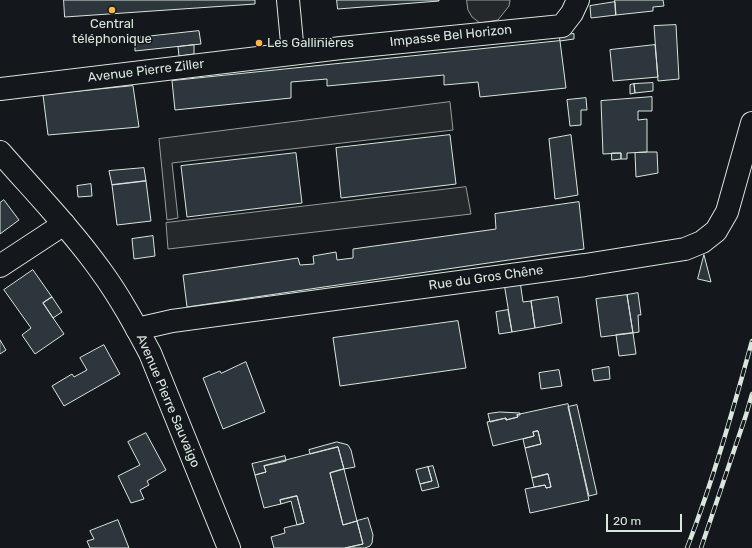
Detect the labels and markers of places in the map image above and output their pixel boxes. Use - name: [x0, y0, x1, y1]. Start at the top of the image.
- marker: Central téléphonique: [107, 5, 117, 15]
- place label: Central téléphonique: [72, 16, 152, 47]
- place label: Les Gallinières: [267, 35, 354, 51]
- marker: Les Gallinières: [254, 38, 264, 48]

